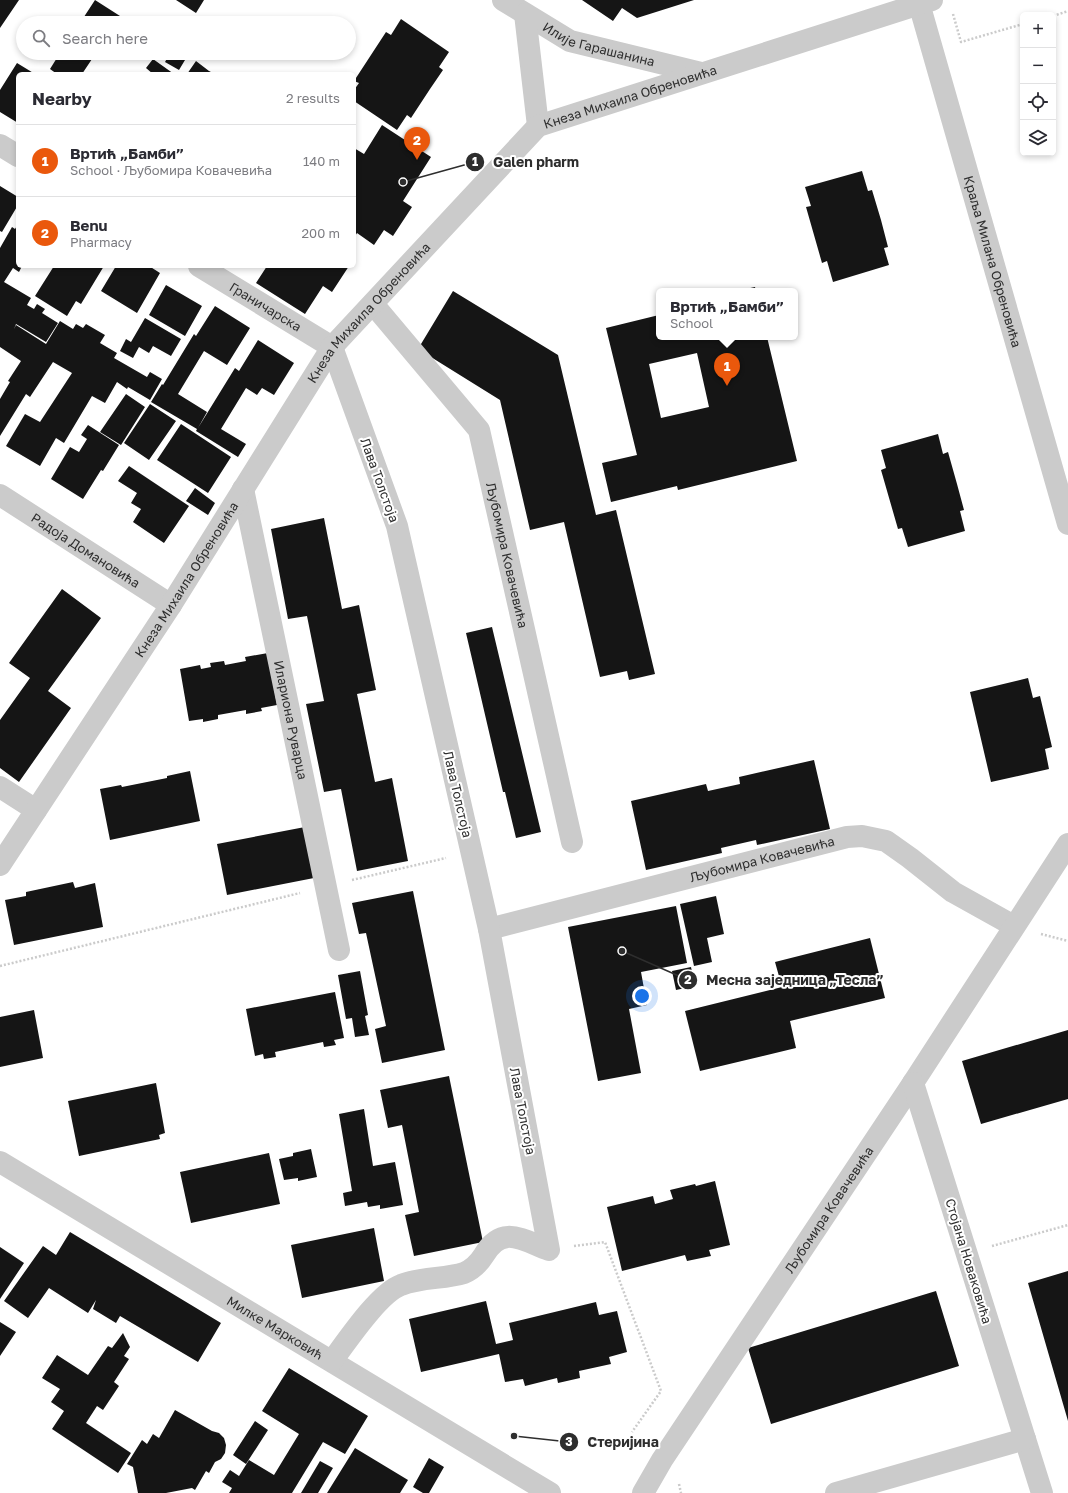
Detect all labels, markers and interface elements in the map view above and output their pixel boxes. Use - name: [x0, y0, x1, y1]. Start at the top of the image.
- map controls: [1020, 12, 1056, 156]
- button: +: [1020, 12, 1056, 48]
- search box: [16, 16, 356, 60]
- street label: Илије Гарашанина: [540, 18, 657, 69]
- icon: search: [30, 27, 52, 49]
- text: Search here: [62, 29, 148, 47]
- button: −: [1020, 48, 1056, 84]
- street label: Кнеза Михаила Обреновића: [541, 61, 719, 132]
- button: locate: [1020, 84, 1056, 120]
- text: Nearby: [32, 88, 92, 109]
- text: 2 results: [286, 90, 340, 106]
- button: layers: [1020, 120, 1056, 156]
- pin: 2: [404, 127, 430, 160]
- text: Вртић „Бамби”: [70, 144, 184, 162]
- callout: Galen pharm: [465, 149, 587, 175]
- text: 1: [42, 153, 48, 169]
- text: 140 m: [303, 153, 340, 169]
- text: Galen pharm: [493, 153, 579, 170]
- text: 1: [472, 154, 478, 169]
- text: School · Љубомира Ковачевића: [70, 162, 272, 178]
- street label: Краља Милана Обреновића: [961, 174, 1025, 349]
- text: Benu: [70, 216, 107, 234]
- text: 2: [41, 225, 49, 241]
- text: 200 m: [302, 225, 340, 241]
- text: Pharmacy: [70, 234, 132, 250]
- street label: Кнеза Михаила Обреновића: [304, 239, 433, 386]
- street label: Граничарска: [227, 279, 305, 335]
- popup: [656, 288, 798, 340]
- text: Вртић „Бамби”: [670, 297, 784, 315]
- text: School: [670, 315, 713, 331]
- pin: 1: [714, 353, 740, 386]
- street label: Лава Толстоја: [357, 436, 403, 524]
- street label: Љубомира Ковачевића: [483, 481, 531, 630]
- street label: Кнеза Михаила Обреновића: [131, 499, 242, 660]
- street label: Радоја Домановића: [28, 509, 143, 591]
- street label: Илариона Руварца: [271, 659, 311, 781]
- street label: Лава Толстоја: [440, 749, 476, 839]
- street label: Љубомира Ковачевића: [688, 833, 836, 885]
- callout: Месна заједница „Тесла”: [678, 967, 892, 993]
- text: Месна заједница „Тесла”: [706, 971, 884, 988]
- text: 2: [684, 972, 692, 987]
- your location: [632, 986, 652, 1006]
- street label: Лава Толстоја: [507, 1066, 539, 1156]
- street label: Љубомира Ковачевића: [781, 1143, 877, 1276]
- street label: Стојана Новаковића: [942, 1196, 996, 1326]
- street label: Милке Марковић: [224, 1292, 326, 1363]
- callout: Стеријина: [559, 1429, 667, 1455]
- text: Стеријина: [587, 1433, 659, 1450]
- text: 3: [565, 1434, 573, 1449]

